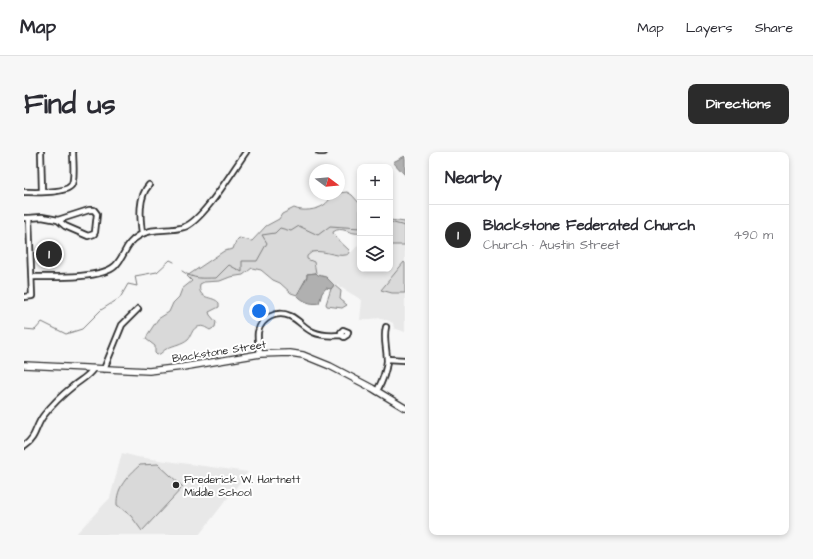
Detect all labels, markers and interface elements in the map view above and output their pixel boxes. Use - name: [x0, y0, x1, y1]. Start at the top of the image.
- text: Map: [20, 14, 56, 41]
- text: Map: [637, 18, 664, 38]
- text: Layers: [686, 18, 733, 38]
- text: Share: [755, 18, 793, 38]
- button: Directions: [688, 84, 789, 124]
- text: Find us: [24, 85, 115, 124]
- north arrow: [309, 164, 345, 200]
- map controls: [357, 164, 393, 272]
- button: +: [357, 164, 393, 200]
- text: Nearby: [445, 166, 502, 190]
- button: −: [357, 200, 393, 236]
- text: Blackstone Federated Church: [483, 215, 695, 236]
- text: 1: [457, 226, 459, 244]
- text: 490 m: [733, 226, 773, 244]
- button: layers: [357, 236, 393, 272]
- text: Church · Austin Street: [483, 236, 620, 254]
- pin: 1: [36, 239, 62, 269]
- your location: [249, 301, 269, 321]
- street label: Blackstone Street: [171, 337, 268, 366]
- place label: Frederick W. Hartnett Middle School: [184, 472, 301, 500]
- marker: Frederick W. Hartnett Middle School: [171, 480, 181, 490]

